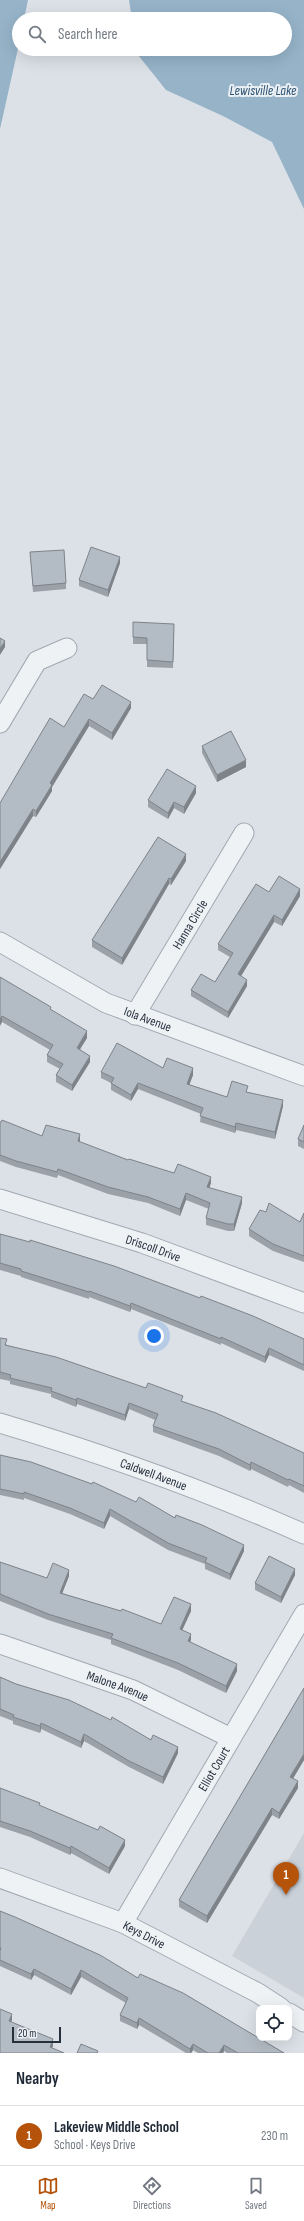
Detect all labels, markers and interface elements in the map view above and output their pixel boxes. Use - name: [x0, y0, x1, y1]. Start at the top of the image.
- search box: [12, 12, 292, 56]
- icon: search: [26, 23, 48, 45]
- text: Search here: [58, 25, 118, 44]
- water label: Lewisville Lake: [230, 82, 297, 99]
- street label: Hanna Circle: [169, 897, 211, 952]
- street label: Iola Avenue: [122, 1003, 174, 1035]
- street label: Driscoll Drive: [124, 1231, 183, 1266]
- your location: [144, 1326, 164, 1346]
- street label: Caldwell Avenue: [118, 1455, 189, 1494]
- street label: Malone Avenue: [84, 1668, 151, 1706]
- street label: Elliot Court: [195, 1744, 234, 1794]
- pin: 1: [273, 1862, 299, 1895]
- street label: Keys Drive: [120, 1917, 168, 1952]
- map controls: [256, 2005, 292, 2041]
- button: locate: [256, 2005, 292, 2041]
- scale bar: [12, 2025, 61, 2044]
- text: 20 m: [18, 2027, 36, 2040]
- text: Nearby: [16, 2069, 59, 2089]
- text: Lakeview Middle School: [54, 2118, 179, 2137]
- text: 1: [26, 2128, 32, 2144]
- text: 230 m: [261, 2128, 288, 2144]
- text: School · Keys Drive: [54, 2137, 136, 2153]
- tab: Map: [37, 2175, 59, 2212]
- tab: Directions: [133, 2175, 171, 2212]
- tab: Saved: [245, 2175, 267, 2212]

